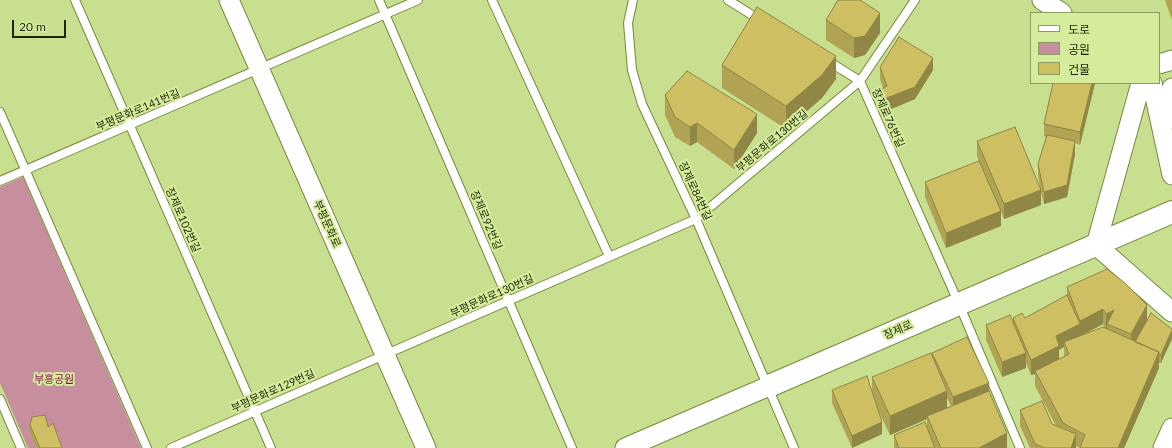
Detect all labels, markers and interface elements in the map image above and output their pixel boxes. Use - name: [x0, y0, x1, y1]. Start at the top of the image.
- scale bar: [14, 12, 68, 38]
- legend: [1030, 12, 1160, 84]
- text: 20 m: [19, 19, 46, 34]
- text: 도로: [1068, 22, 1090, 37]
- text: 공원: [1068, 42, 1090, 57]
- text: 건물: [1068, 62, 1090, 77]
- street label: 부평문화로141번길: [94, 86, 182, 134]
- street label: 장제로76번길: [869, 86, 907, 150]
- street label: 부평문화로130번길: [733, 107, 811, 175]
- street label: 장제로84번길: [676, 159, 714, 223]
- street label: 장제로102번길: [163, 185, 203, 255]
- street label: 장제로92번길: [468, 188, 504, 252]
- street label: 부평문화로: [311, 198, 343, 250]
- street label: 부평문화로130번길: [448, 272, 536, 320]
- street label: 장제로: [881, 318, 915, 342]
- street label: 부평문화로129번길: [229, 367, 317, 415]
- park label: 부흥공원: [34, 372, 74, 386]

